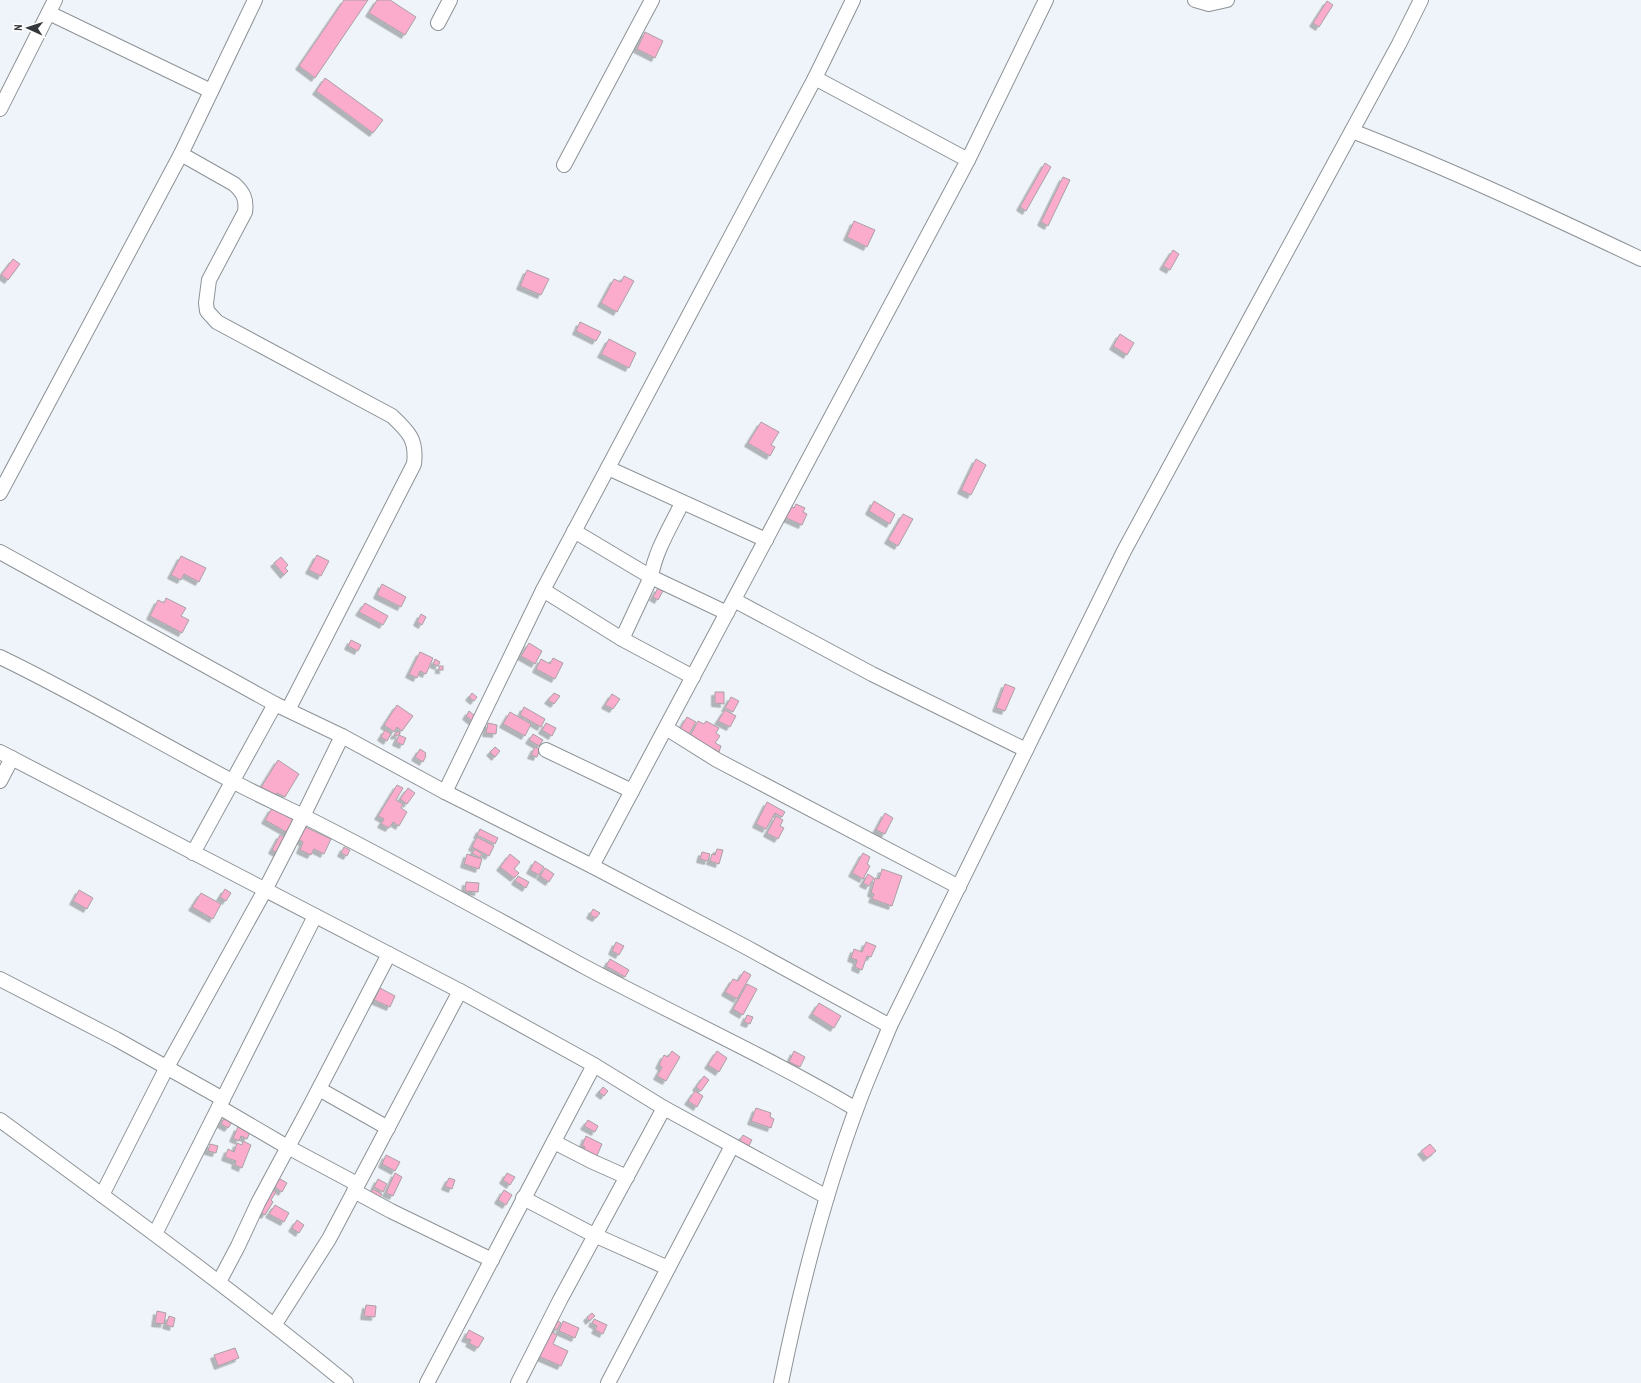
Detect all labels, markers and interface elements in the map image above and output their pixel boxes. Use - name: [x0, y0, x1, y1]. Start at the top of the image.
- north arrow: [8, 8, 48, 48]
- text: N: [11, 24, 25, 31]

